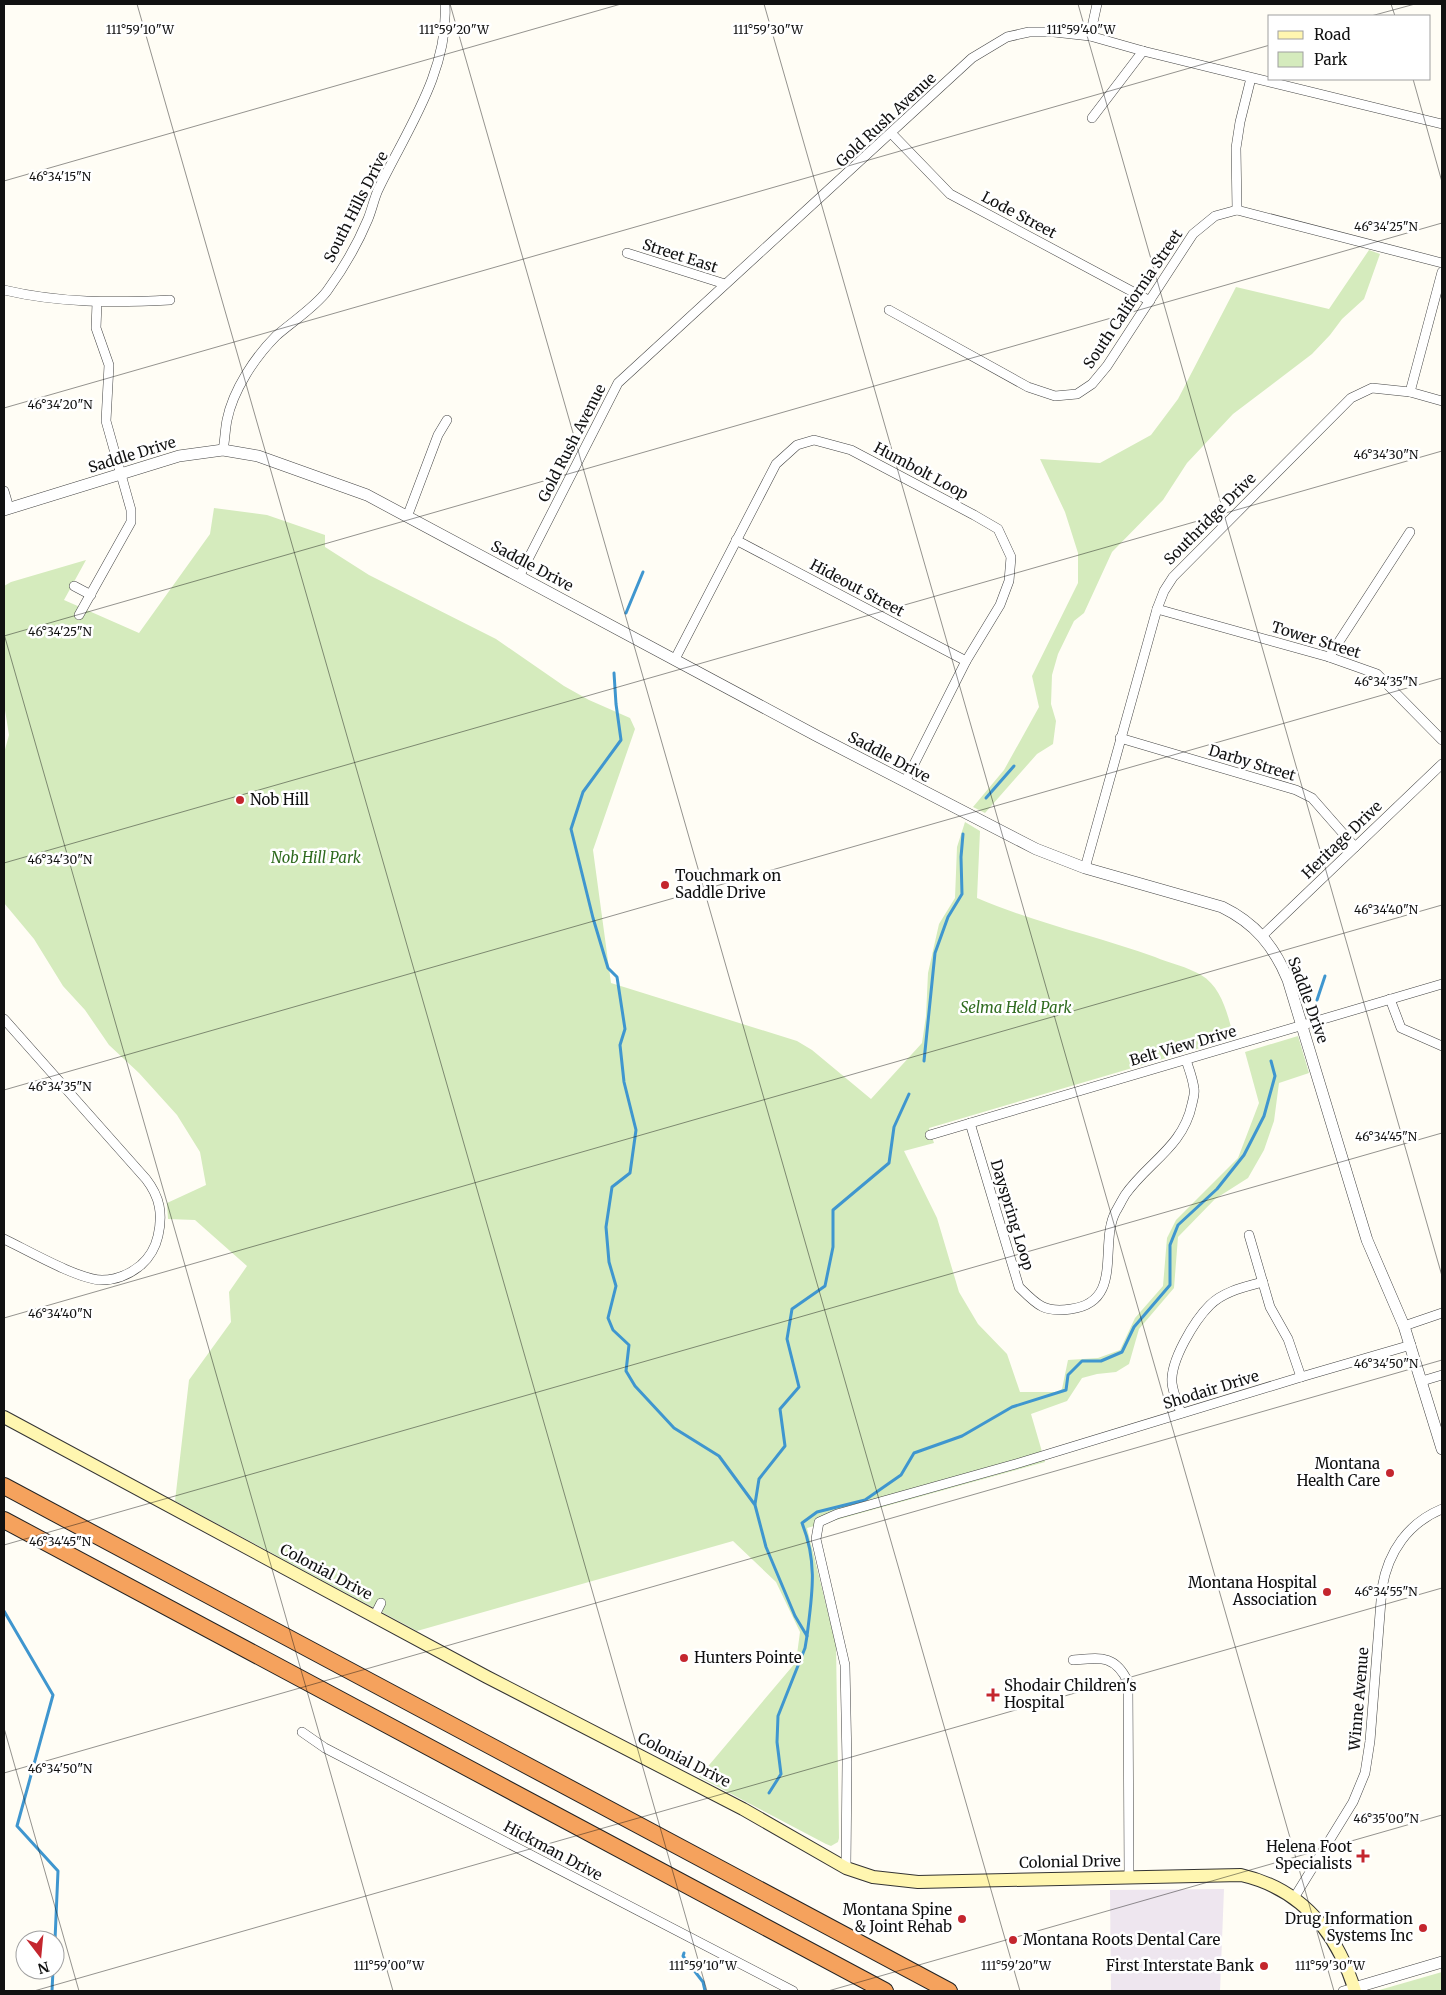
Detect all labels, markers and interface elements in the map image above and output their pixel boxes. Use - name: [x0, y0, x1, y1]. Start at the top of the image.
- legend: [1268, 15, 1431, 80]
- text: 111°59'10"W: [106, 22, 175, 37]
- text: 111°59'20"W: [419, 22, 490, 37]
- text: 111°59'30"W: [733, 22, 804, 37]
- text: 111°59'40"W: [1046, 22, 1117, 37]
- text: Road: [1314, 25, 1350, 44]
- text: Park: [1314, 50, 1348, 69]
- street label: Gold Rush Avenue: [832, 68, 940, 171]
- street label: South Hills Drive: [319, 148, 392, 266]
- text: 46°34'15"N: [29, 169, 92, 184]
- street label: Lode Street: [979, 187, 1060, 242]
- text: 46°34'25"N: [1354, 219, 1419, 234]
- street label: South California Street: [1079, 225, 1186, 372]
- street label: Street East: [640, 234, 720, 277]
- street label: Gold Rush Avenue: [534, 380, 610, 505]
- text: 46°34'20"N: [28, 397, 93, 412]
- street label: Saddle Drive: [86, 432, 178, 477]
- street label: Humbolt Loop: [871, 438, 972, 503]
- text: 46°34'30"N: [1354, 447, 1419, 462]
- street label: Southridge Drive: [1160, 468, 1260, 569]
- street label: Saddle Drive: [488, 536, 577, 595]
- street label: Hideout Street: [807, 555, 908, 620]
- street label: Tower Street: [1269, 617, 1363, 662]
- text: 46°34'25"N: [28, 624, 93, 639]
- text: 46°34'35"N: [1354, 674, 1418, 689]
- street label: Saddle Drive: [845, 727, 934, 786]
- street label: Darby Street: [1206, 740, 1298, 785]
- place label: Nob Hill: [250, 790, 309, 809]
- marker: Nob Hill: [234, 794, 246, 806]
- street label: Heritage Drive: [1298, 796, 1386, 883]
- park label: Nob Hill Park: [271, 848, 362, 867]
- text: 46°34'30"N: [28, 852, 93, 867]
- place label: Touchmark on Saddle Drive: [675, 866, 781, 902]
- marker: Touchmark on Saddle Drive: [659, 879, 671, 891]
- text: 46°34'40"N: [1354, 902, 1419, 917]
- street label: Saddle Drive: [1284, 954, 1333, 1046]
- park label: Selma Held Park: [960, 998, 1072, 1017]
- street label: Belt View Drive: [1127, 1021, 1238, 1070]
- text: 46°34'35"N: [28, 1079, 92, 1094]
- text: 46°34'45"N: [1355, 1129, 1418, 1144]
- street label: Dayspring Loop: [987, 1157, 1038, 1273]
- text: 46°34'40"N: [28, 1306, 93, 1321]
- text: 46°34'50"N: [1354, 1356, 1419, 1371]
- street label: Shodair Drive: [1161, 1366, 1261, 1413]
- place label: Montana Health Care: [1296, 1454, 1380, 1490]
- marker: Montana Health Care: [1384, 1467, 1396, 1479]
- text: 46°34'45"N: [29, 1534, 92, 1549]
- street label: Colonial Drive: [277, 1539, 376, 1604]
- place label: Montana Hospital Association: [1188, 1573, 1317, 1609]
- text: 46°34'55"N: [1354, 1584, 1418, 1599]
- marker: Montana Hospital Association: [1321, 1586, 1333, 1598]
- street label: Winne Avenue: [1344, 1646, 1372, 1752]
- place label: Hunters Pointe: [694, 1648, 802, 1667]
- marker: Hunters Pointe: [678, 1652, 690, 1664]
- place label: Shodair Children's Hospital: [1004, 1676, 1137, 1712]
- marker: Shodair Children's Hospital: [986, 1688, 1000, 1702]
- street label: Colonial Drive: [635, 1728, 734, 1791]
- text: 46°34'50"N: [28, 1761, 93, 1776]
- text: 46°35'00"N: [1353, 1811, 1419, 1826]
- street label: Hickman Drive: [501, 1817, 606, 1885]
- place label: Helena Foot Specialists: [1266, 1837, 1352, 1873]
- marker: Helena Foot Specialists: [1356, 1849, 1370, 1863]
- street label: Colonial Drive: [1019, 1851, 1121, 1872]
- place label: Montana Spine & Joint Rehab: [843, 1900, 952, 1936]
- place label: Drug Information Systems Inc: [1285, 1909, 1413, 1945]
- marker: Montana Spine & Joint Rehab: [956, 1913, 968, 1925]
- marker: Drug Information Systems Inc: [1417, 1922, 1429, 1934]
- north arrow: [15, 1930, 65, 1980]
- place label: Montana Roots Dental Care: [1023, 1930, 1221, 1949]
- marker: Montana Roots Dental Care: [1007, 1934, 1019, 1946]
- place label: First Interstate Bank: [1106, 1956, 1254, 1975]
- text: N: [36, 1957, 51, 1978]
- text: 111°59'00"W: [354, 1958, 425, 1973]
- text: 111°59'10"W: [669, 1958, 738, 1973]
- text: 111°59'20"W: [981, 1958, 1052, 1973]
- text: 111°59'30"W: [1295, 1958, 1366, 1973]
- marker: First Interstate Bank: [1258, 1960, 1270, 1972]

